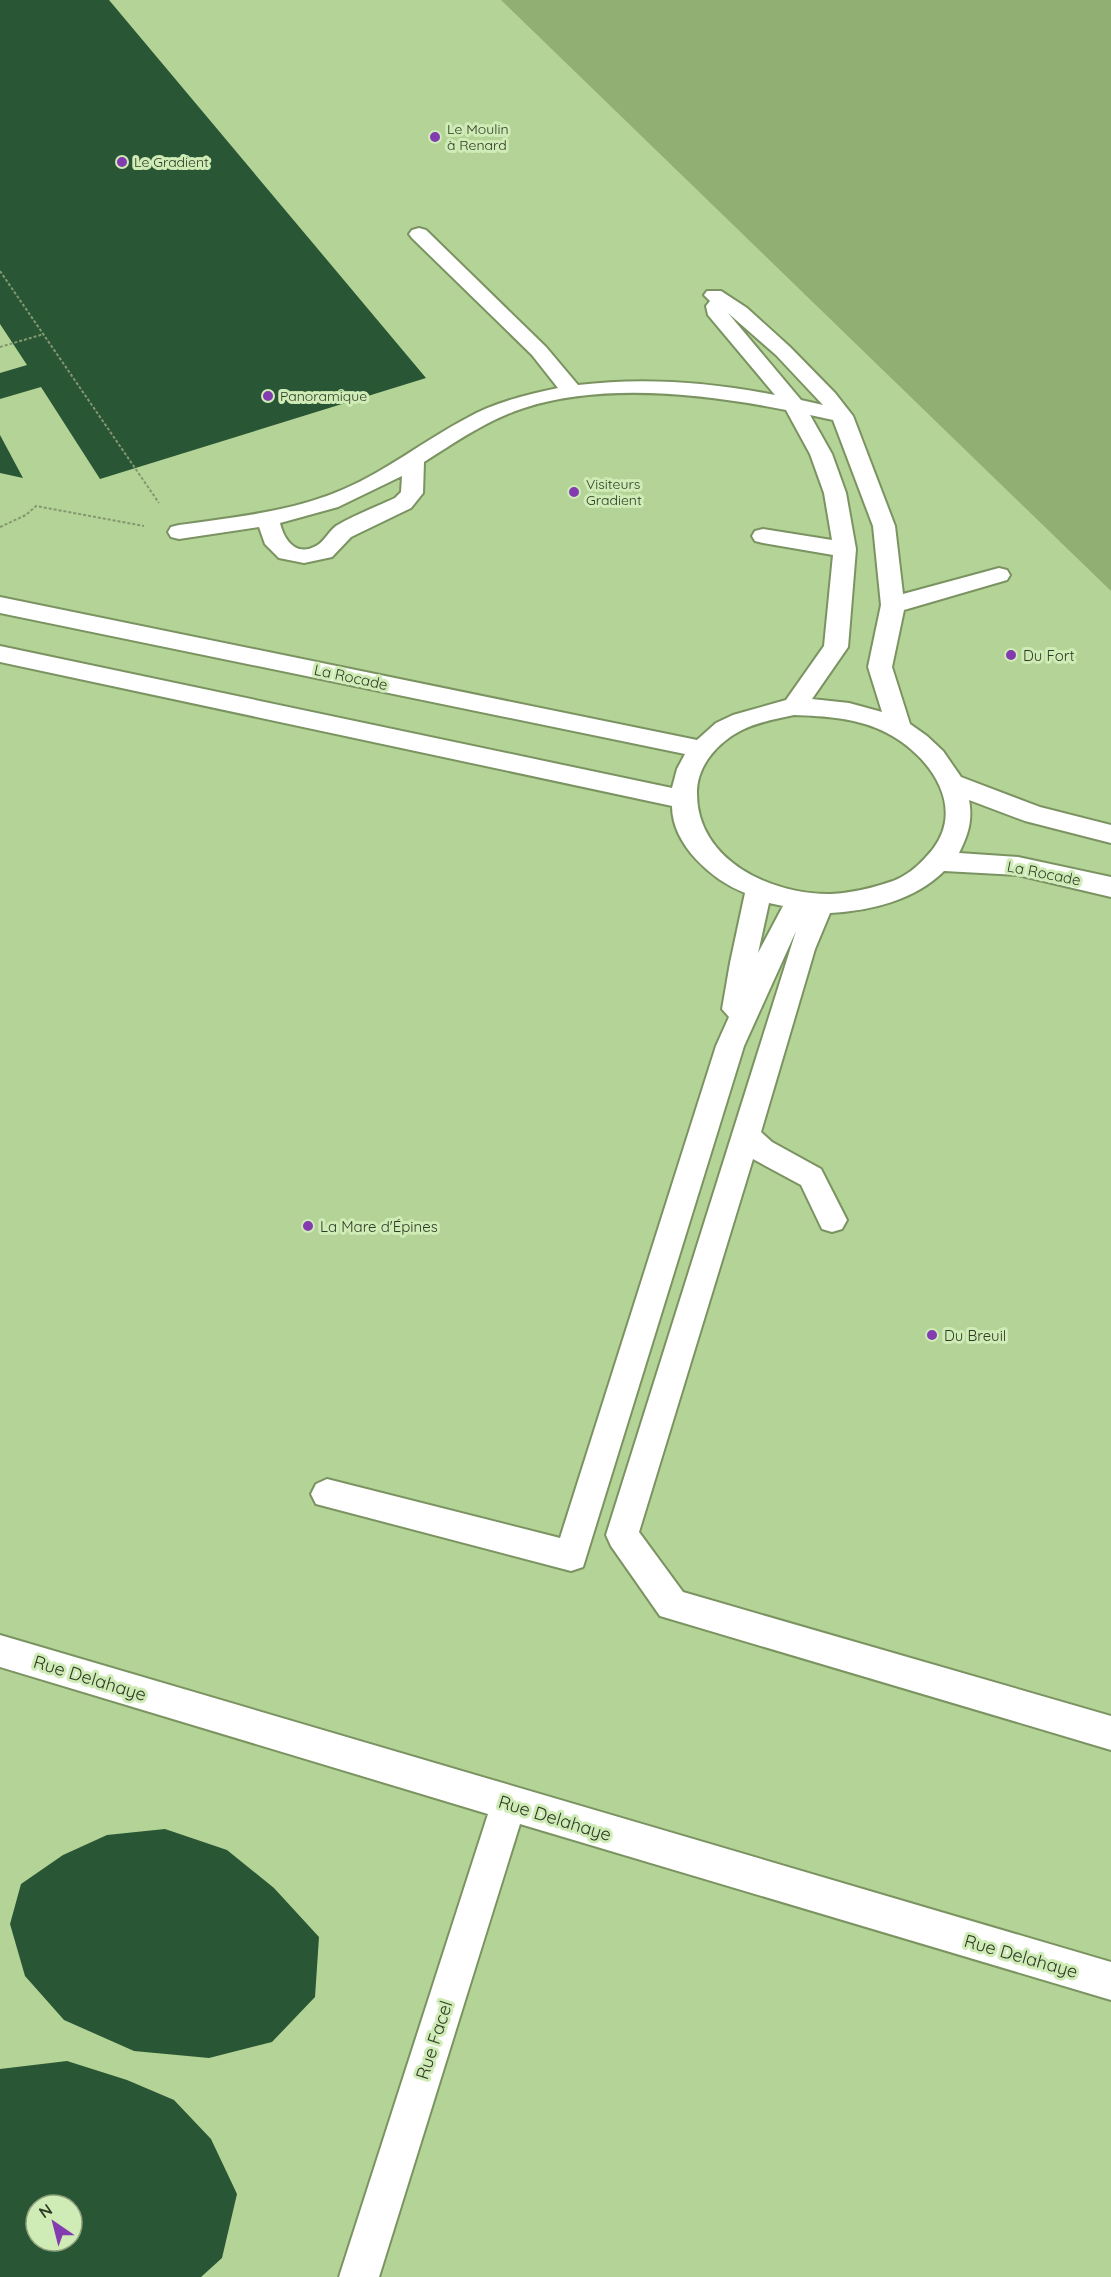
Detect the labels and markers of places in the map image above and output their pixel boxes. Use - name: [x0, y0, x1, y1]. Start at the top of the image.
- place label: Le Moulin à Renard: [447, 120, 509, 154]
- marker: Le Moulin à Renard: [428, 130, 442, 144]
- place label: Le Gradient: [134, 153, 209, 171]
- marker: Le Gradient: [115, 155, 129, 169]
- place label: Panoramique: [280, 387, 367, 405]
- marker: Panoramique: [261, 389, 275, 403]
- place label: Visiteurs Gradient: [586, 475, 642, 509]
- marker: Visiteurs Gradient: [567, 485, 581, 499]
- place label: Du Fort: [1023, 646, 1075, 665]
- marker: Du Fort: [1004, 648, 1018, 662]
- place label: La Mare d'Épines: [320, 1217, 438, 1236]
- marker: La Mare d'Épines: [301, 1219, 315, 1233]
- place label: Du Breuil: [944, 1326, 1006, 1345]
- marker: Du Breuil: [925, 1328, 939, 1342]

